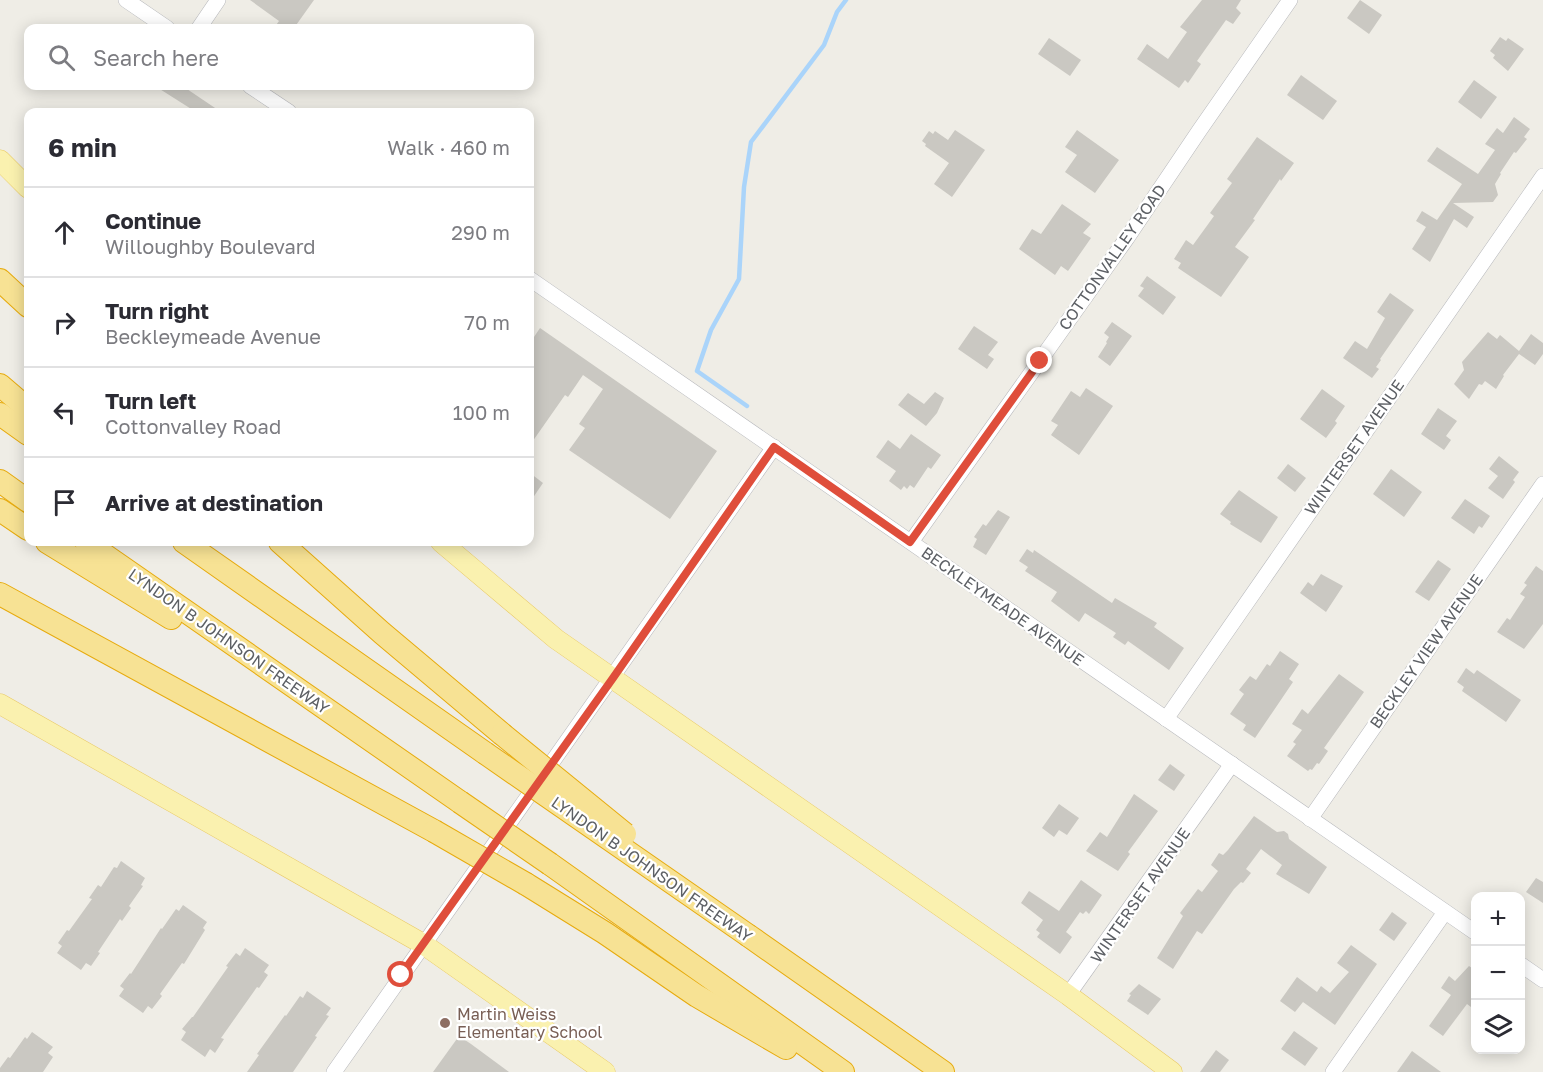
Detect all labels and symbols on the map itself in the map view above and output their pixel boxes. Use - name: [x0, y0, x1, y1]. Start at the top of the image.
- street label: COTTONVALLEY ROAD: [1054, 180, 1170, 334]
- route end: [1026, 347, 1052, 373]
- street label: WINTERSET AVENUE: [1300, 376, 1408, 518]
- street label: BECKLEYMEADE AVENUE: [918, 542, 1088, 670]
- street label: LYNDON B JOHNSON FREEWAY: [125, 564, 334, 719]
- street label: BECKLEY VIEW AVENUE: [1365, 570, 1487, 732]
- street label: LYNDON B JOHNSON FREEWAY: [548, 792, 757, 947]
- street label: WINTERSET AVENUE: [1086, 824, 1194, 966]
- route start: [387, 961, 413, 987]
- place label: Martin Weiss Elementary School: [457, 1004, 602, 1042]
- marker: Martin Weiss Elementary School: [438, 1016, 452, 1030]

